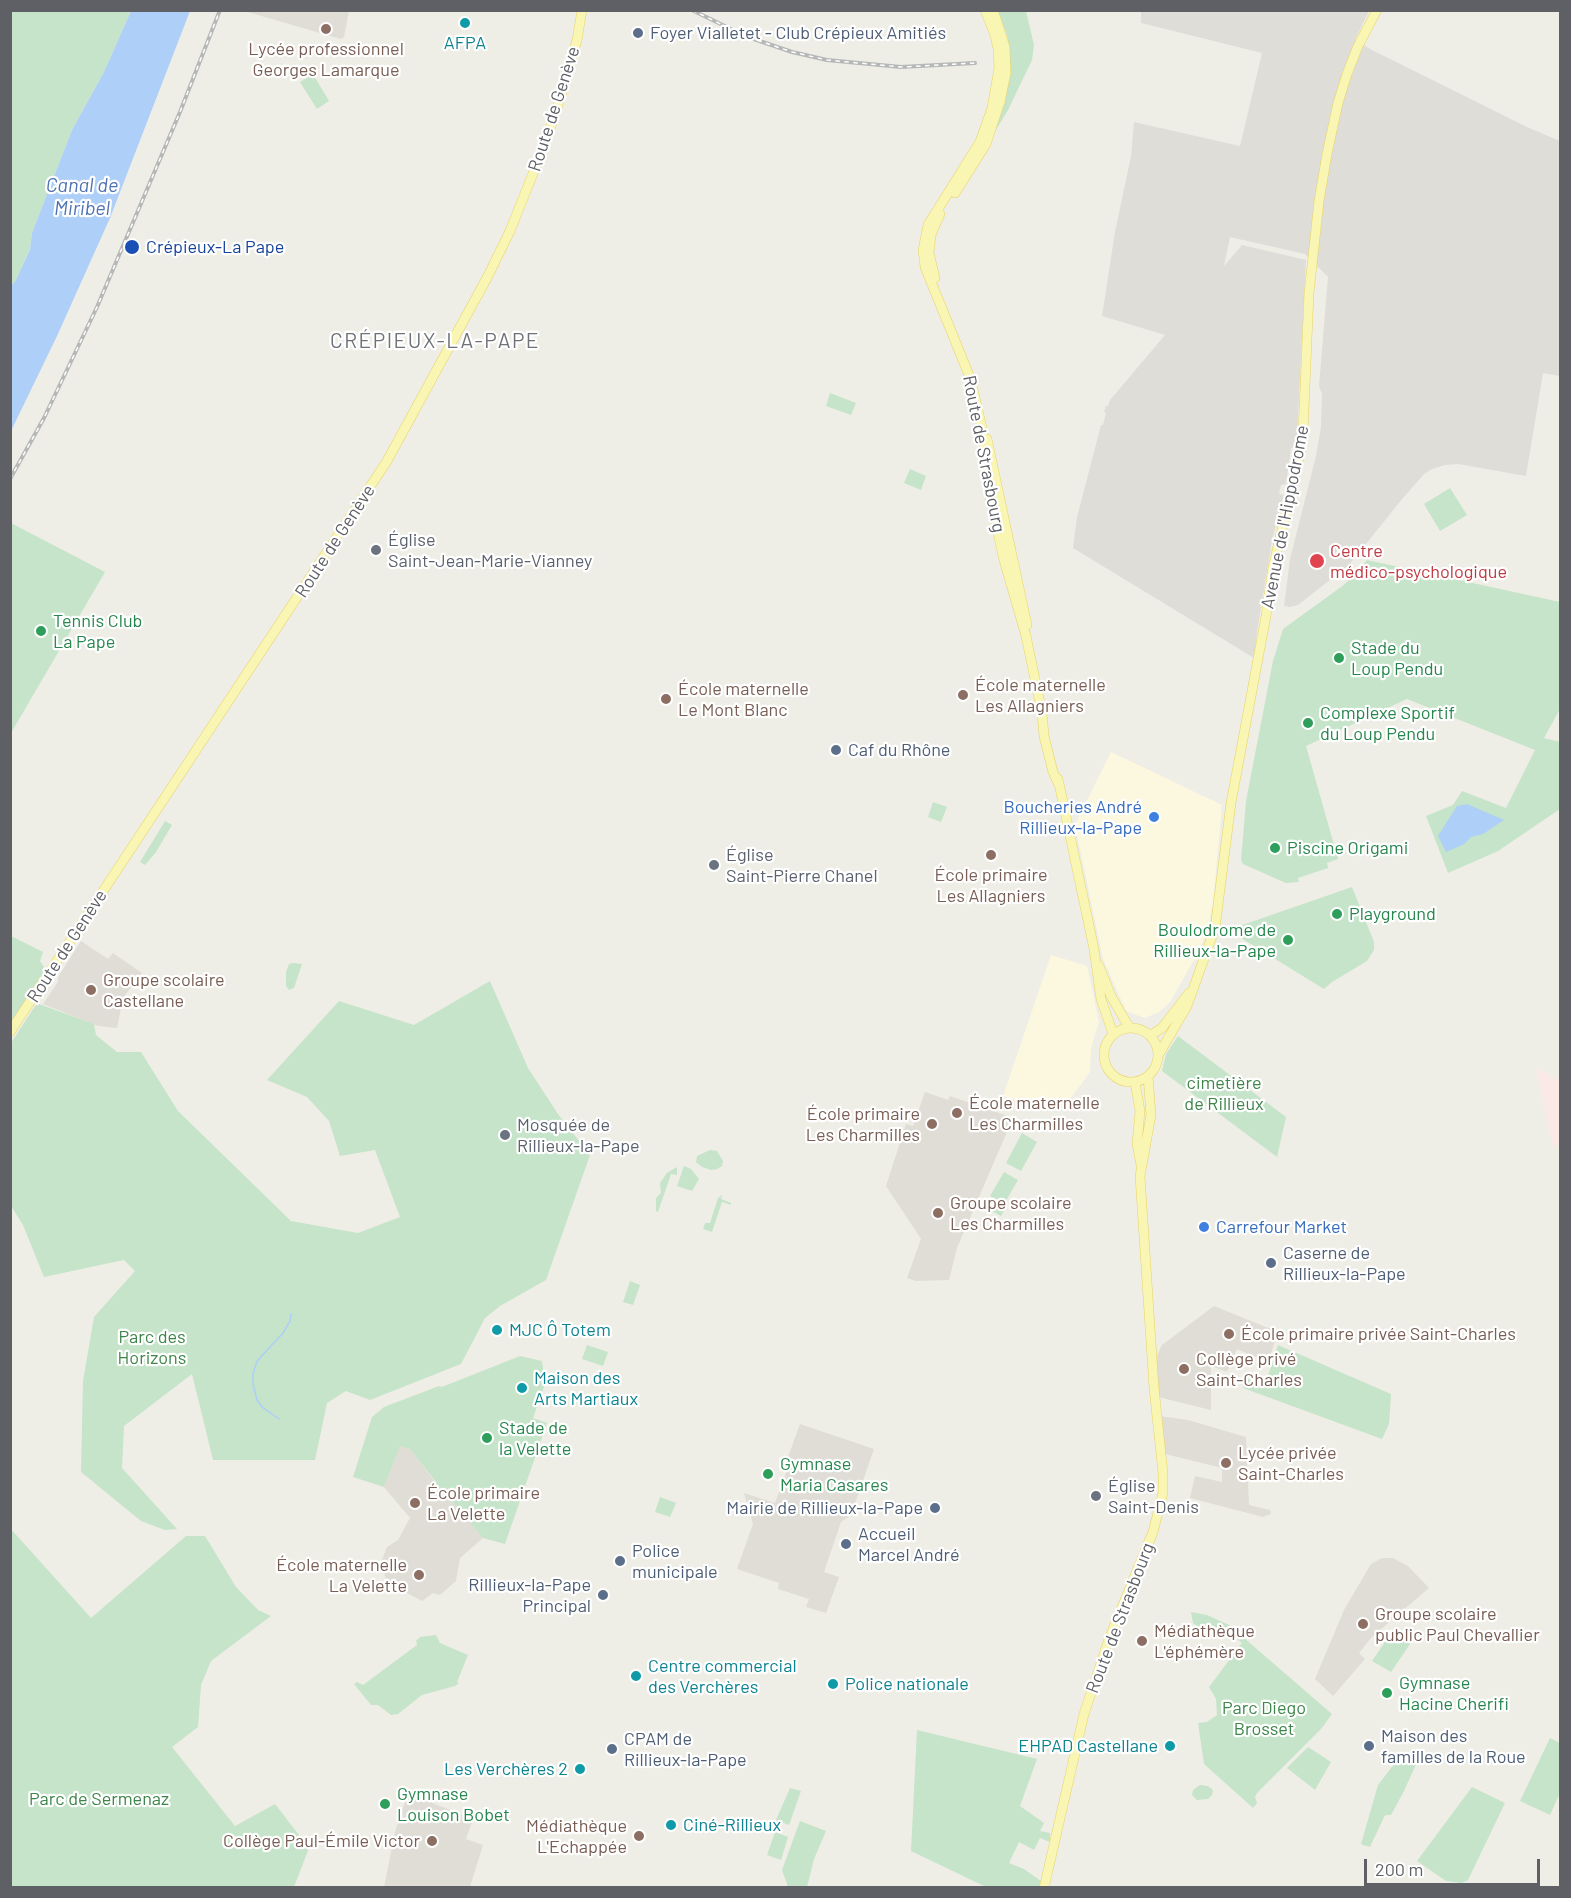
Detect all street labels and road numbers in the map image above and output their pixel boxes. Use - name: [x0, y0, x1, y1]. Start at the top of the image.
- street label: Route de Genève: [524, 44, 584, 174]
- street label: Route de Strasbourg: [958, 374, 1010, 534]
- street label: Avenue de l'Hippodrome: [1257, 423, 1313, 611]
- street label: Route de Genève: [290, 480, 380, 602]
- street label: Route de Genève: [22, 885, 112, 1007]
- street label: Route de Strasbourg: [1081, 1540, 1159, 1696]

